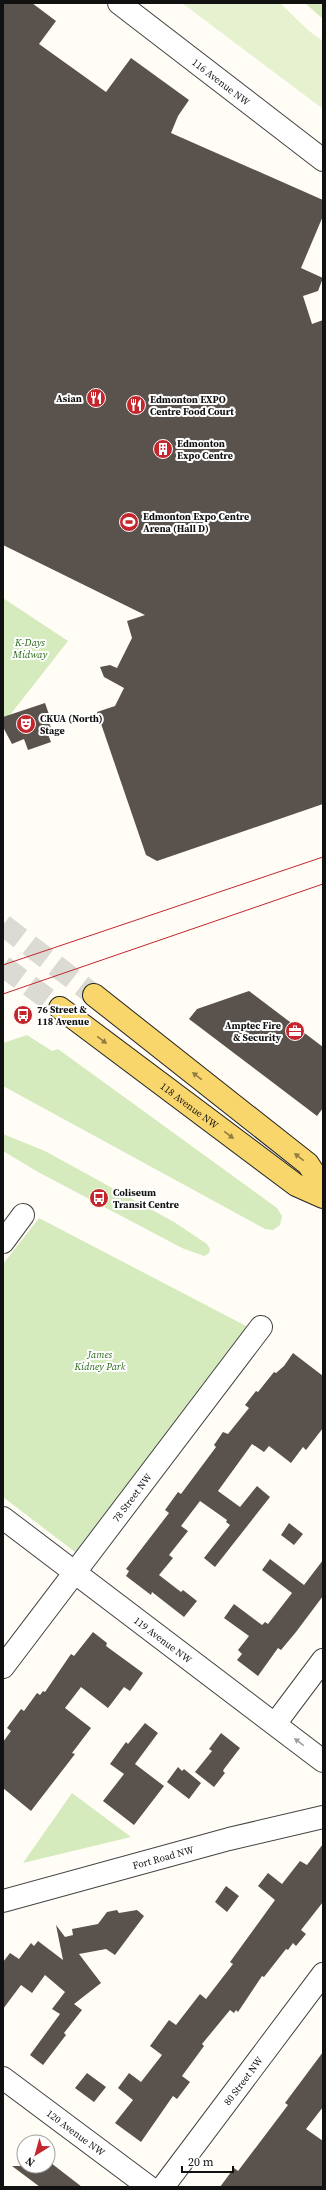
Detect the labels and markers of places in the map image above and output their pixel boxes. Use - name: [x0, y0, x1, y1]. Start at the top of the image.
- restaurant icon: Asian: [85, 387, 107, 409]
- place label: Asian: [56, 392, 82, 405]
- place label: Edmonton EXPO Centre Food Court: [150, 393, 234, 418]
- restaurant icon: Edmonton EXPO Centre Food Court: [125, 394, 147, 416]
- place label: Edmonton Expo Centre: [177, 437, 233, 462]
- building icon: Edmonton Expo Centre: [152, 438, 174, 460]
- place label: Edmonton Expo Centre Arena (Hall D): [143, 510, 249, 535]
- sports icon: Edmonton Expo Centre Arena (Hall D): [118, 511, 140, 533]
- place label: CKUA (North) Stage: [40, 712, 103, 737]
- theatre icon: CKUA (North) Stage: [15, 713, 37, 735]
- place label: 76 Street & 118 Avenue: [37, 1003, 89, 1028]
- bus stop icon: 76 Street & 118 Avenue: [12, 1004, 34, 1026]
- place label: Amptec Fire & Security: [225, 1019, 282, 1044]
- office icon: Amptec Fire & Security: [284, 1020, 306, 1042]
- place label: Coliseum Transit Centre: [113, 1186, 179, 1211]
- bus stop icon: Coliseum Transit Centre: [88, 1187, 110, 1209]

